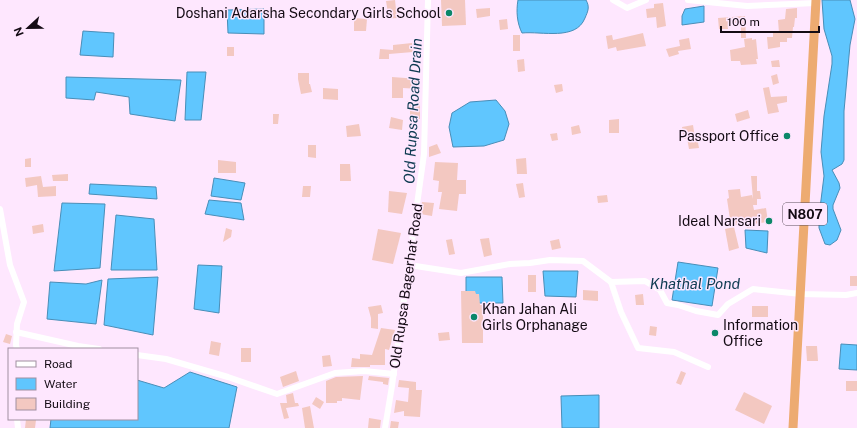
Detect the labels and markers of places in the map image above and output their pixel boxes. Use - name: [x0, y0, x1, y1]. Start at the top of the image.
- place label: Doshani Adarsha Secondary Girls School: [176, 5, 441, 21]
- marker: Doshani Adarsha Secondary Girls School: [444, 8, 454, 18]
- place label: Passport Office: [678, 128, 779, 144]
- marker: Passport Office: [782, 131, 792, 141]
- place label: Ideal Narsari: [678, 213, 761, 229]
- marker: Ideal Narsari: [764, 216, 774, 226]
- place label: Khan Jahan Ali Girls Orphanage: [482, 301, 588, 333]
- marker: Khan Jahan Ali Girls Orphanage: [469, 312, 479, 322]
- place label: Information Office: [723, 317, 798, 349]
- marker: Information Office: [710, 328, 720, 338]

